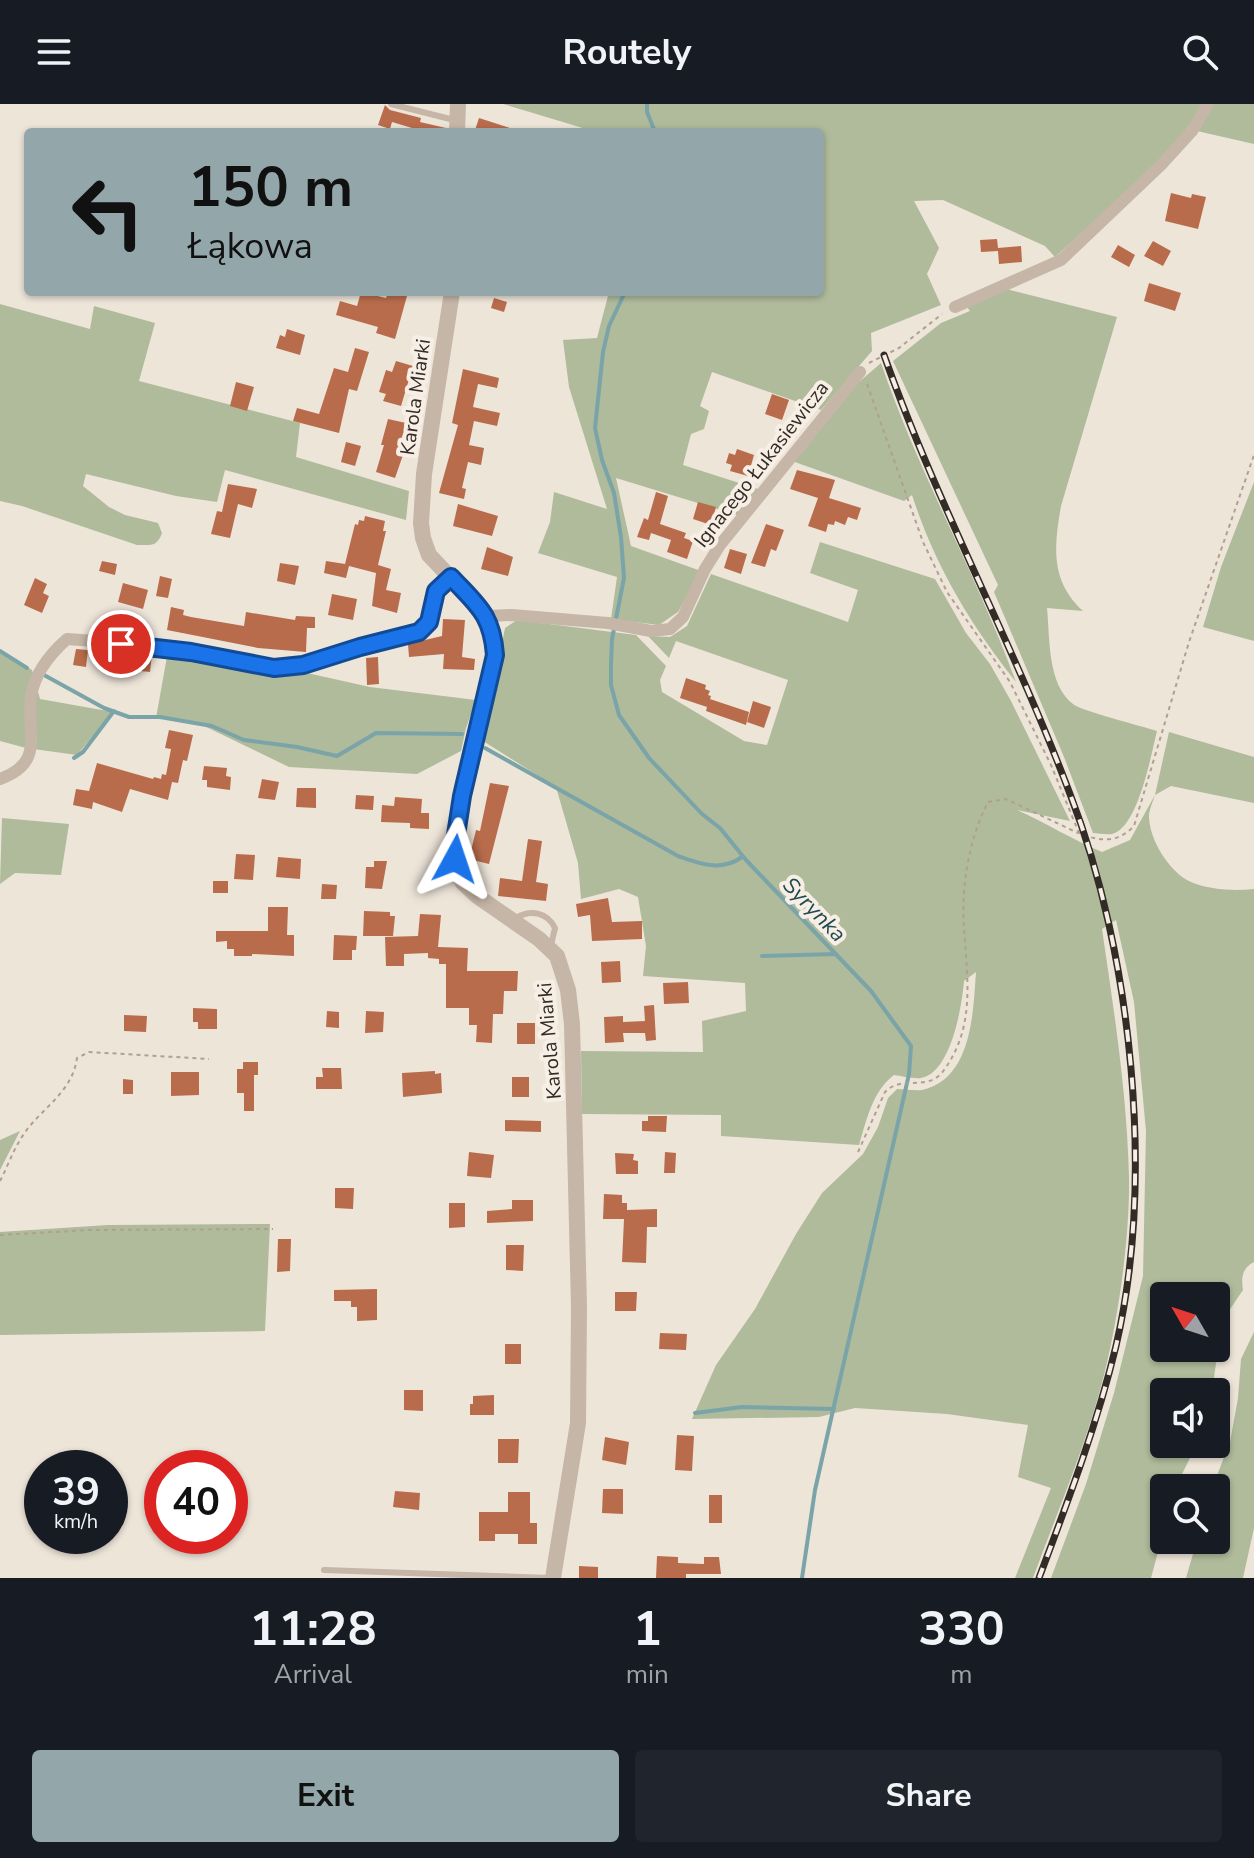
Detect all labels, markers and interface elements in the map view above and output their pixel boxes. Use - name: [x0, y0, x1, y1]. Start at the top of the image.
- text: Routely: [563, 28, 691, 77]
- icon: menu: [32, 30, 76, 74]
- icon: search: [1178, 30, 1222, 74]
- text: 150 m: [188, 149, 353, 226]
- icon: left: [56, 160, 160, 264]
- text: Łąkowa: [188, 222, 313, 271]
- street label: Karola Miarki: [394, 337, 437, 457]
- street label: Ignacego Łukasiewicza: [688, 376, 835, 553]
- pin: [87, 610, 155, 678]
- icon: arrive: [99, 622, 143, 666]
- position arrow: [413, 817, 497, 901]
- water label: Syrynka: [776, 871, 853, 949]
- street label: Karola Miarki: [531, 981, 568, 1100]
- north arrow: [1150, 1282, 1230, 1362]
- map controls: [1150, 1282, 1230, 1554]
- button: sound: [1150, 1378, 1230, 1458]
- speed limit sign: 40: [144, 1450, 248, 1554]
- text: 39: [52, 1465, 100, 1519]
- button: search: [1150, 1474, 1230, 1554]
- text: km/h: [54, 1508, 98, 1535]
- text: 11:28: [249, 1596, 376, 1662]
- text: 1: [633, 1596, 662, 1662]
- text: 330: [918, 1596, 1005, 1662]
- text: Arrival: [274, 1657, 352, 1692]
- text: min: [626, 1657, 669, 1692]
- text: m: [950, 1657, 973, 1692]
- button: Exit: [32, 1750, 619, 1842]
- button: Share: [635, 1750, 1222, 1842]

